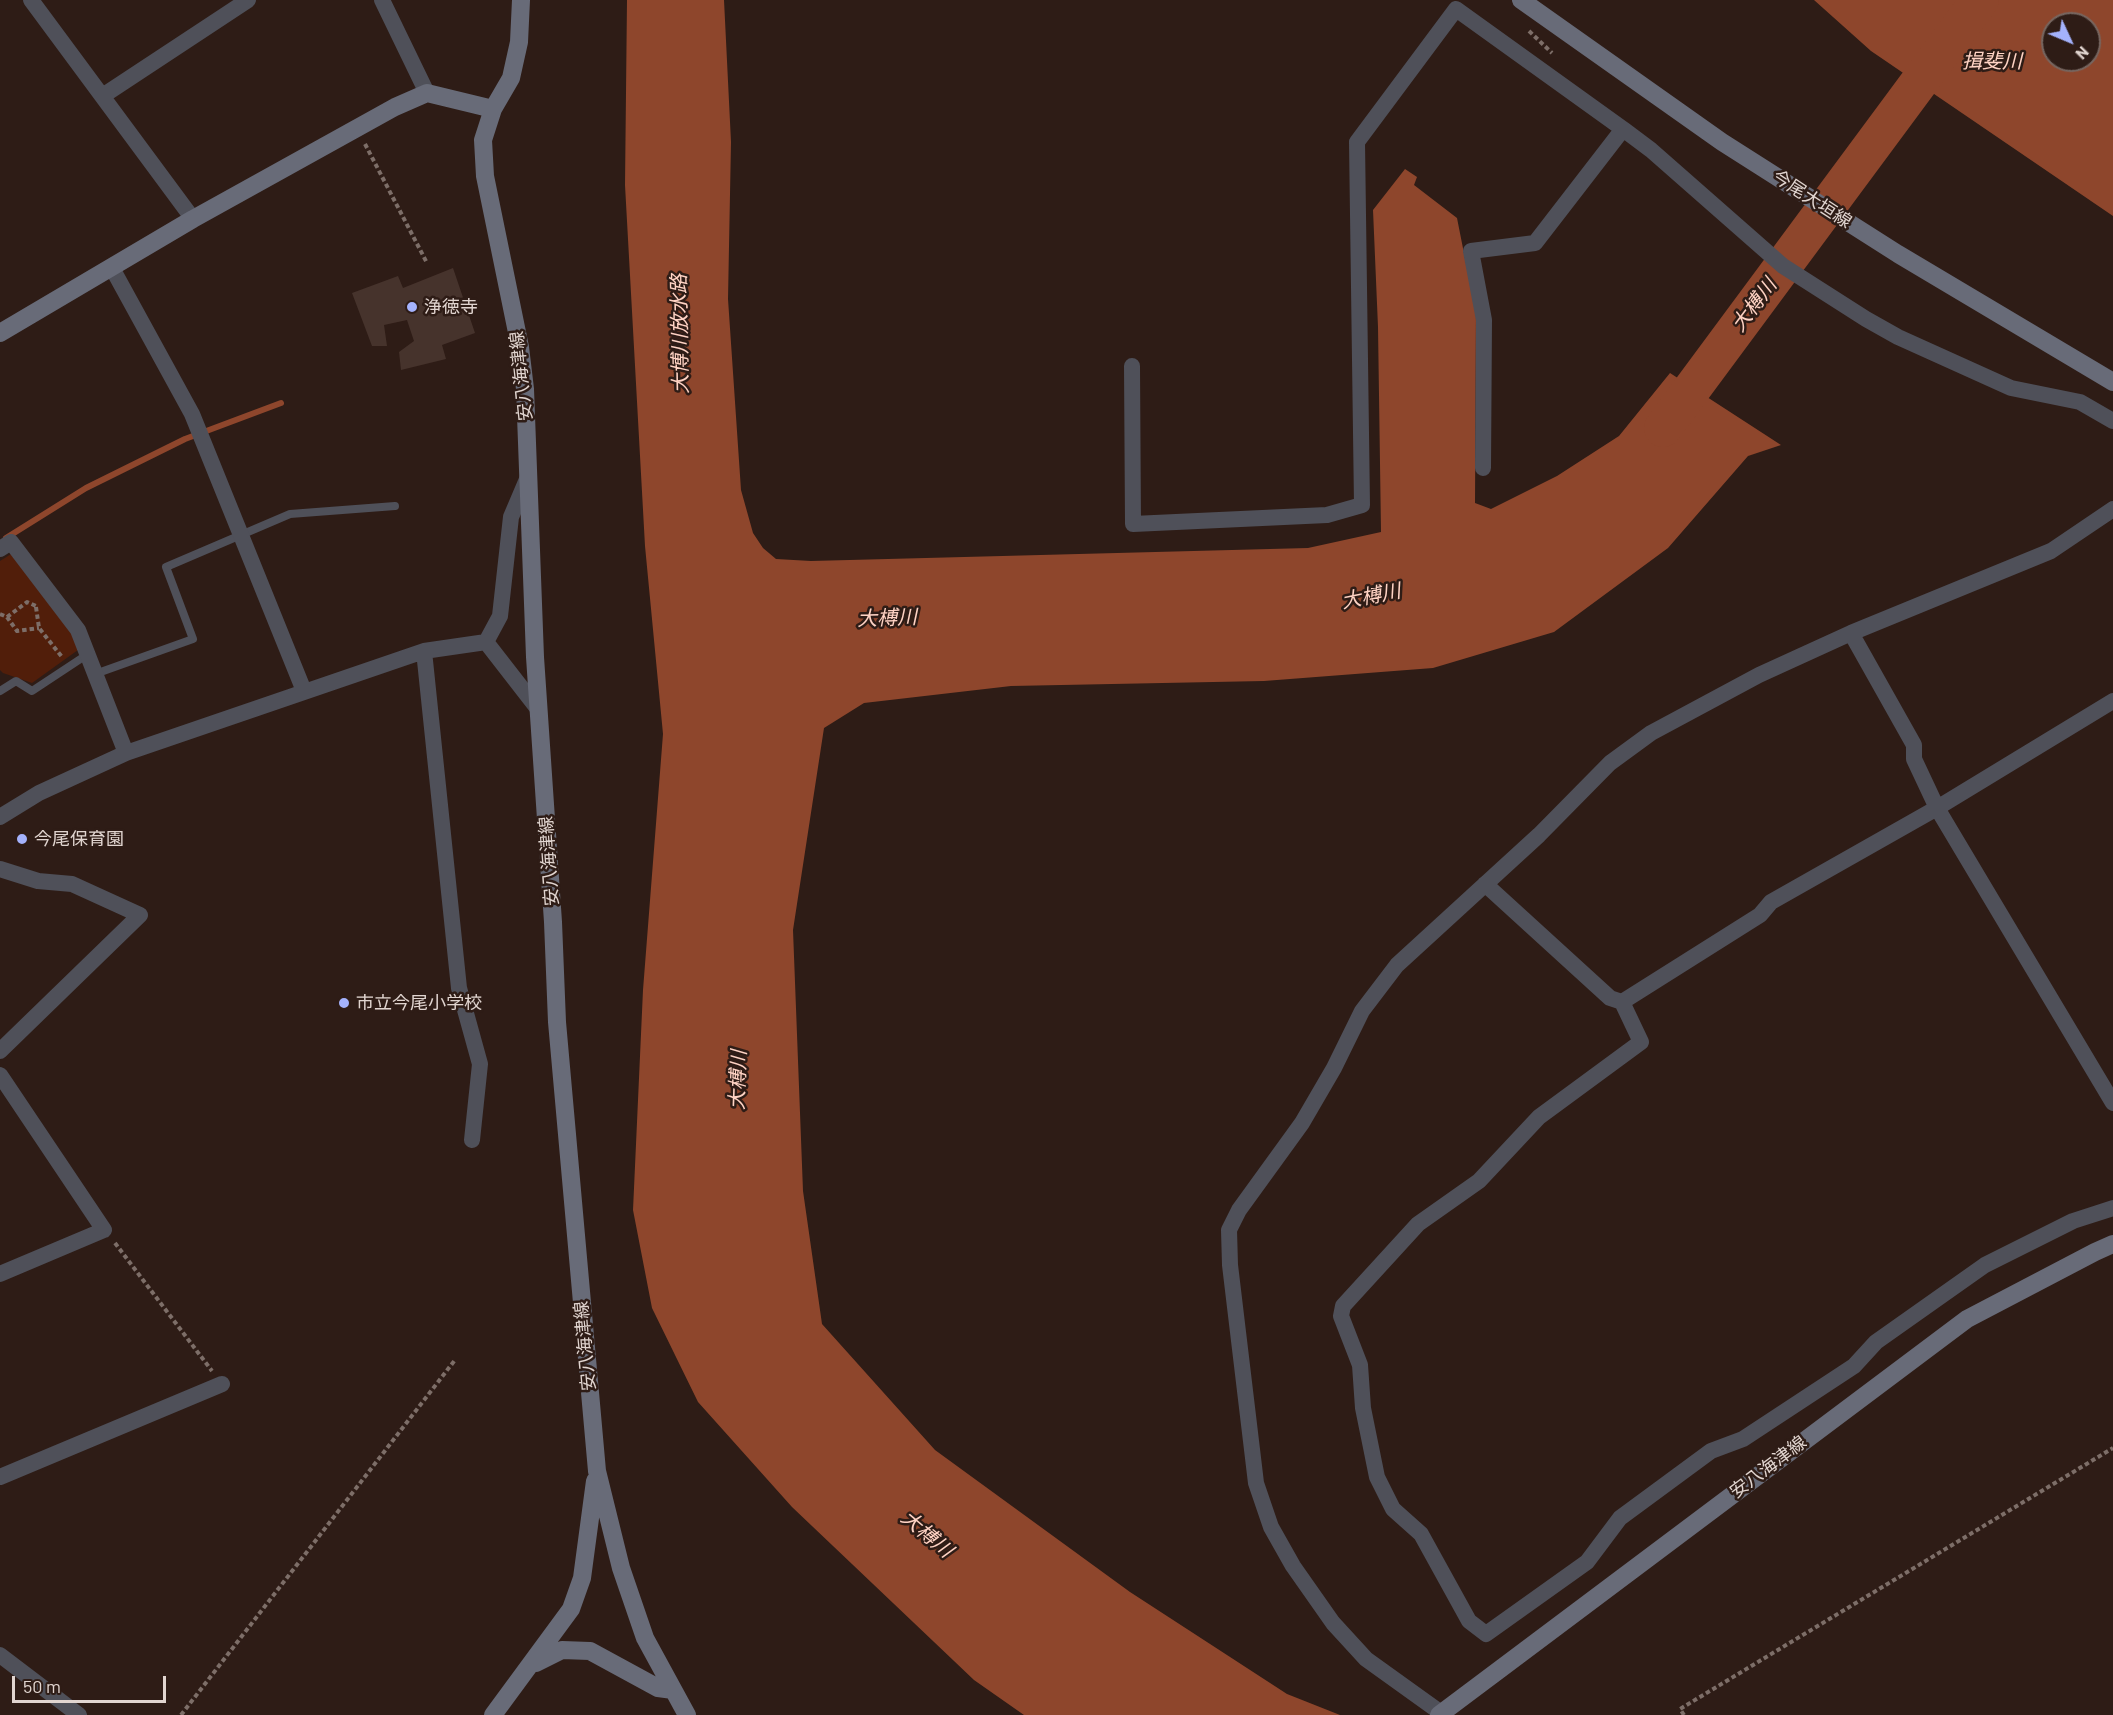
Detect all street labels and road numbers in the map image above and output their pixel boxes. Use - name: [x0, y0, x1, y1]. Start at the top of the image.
- street label: 今尾大垣線: [1768, 165, 1856, 233]
- street label: 安八海津線: [506, 330, 536, 422]
- street label: 安八海津線: [535, 815, 563, 907]
- street label: 安八海津線: [570, 1300, 600, 1392]
- street label: 安八海津線: [1726, 1431, 1810, 1503]

